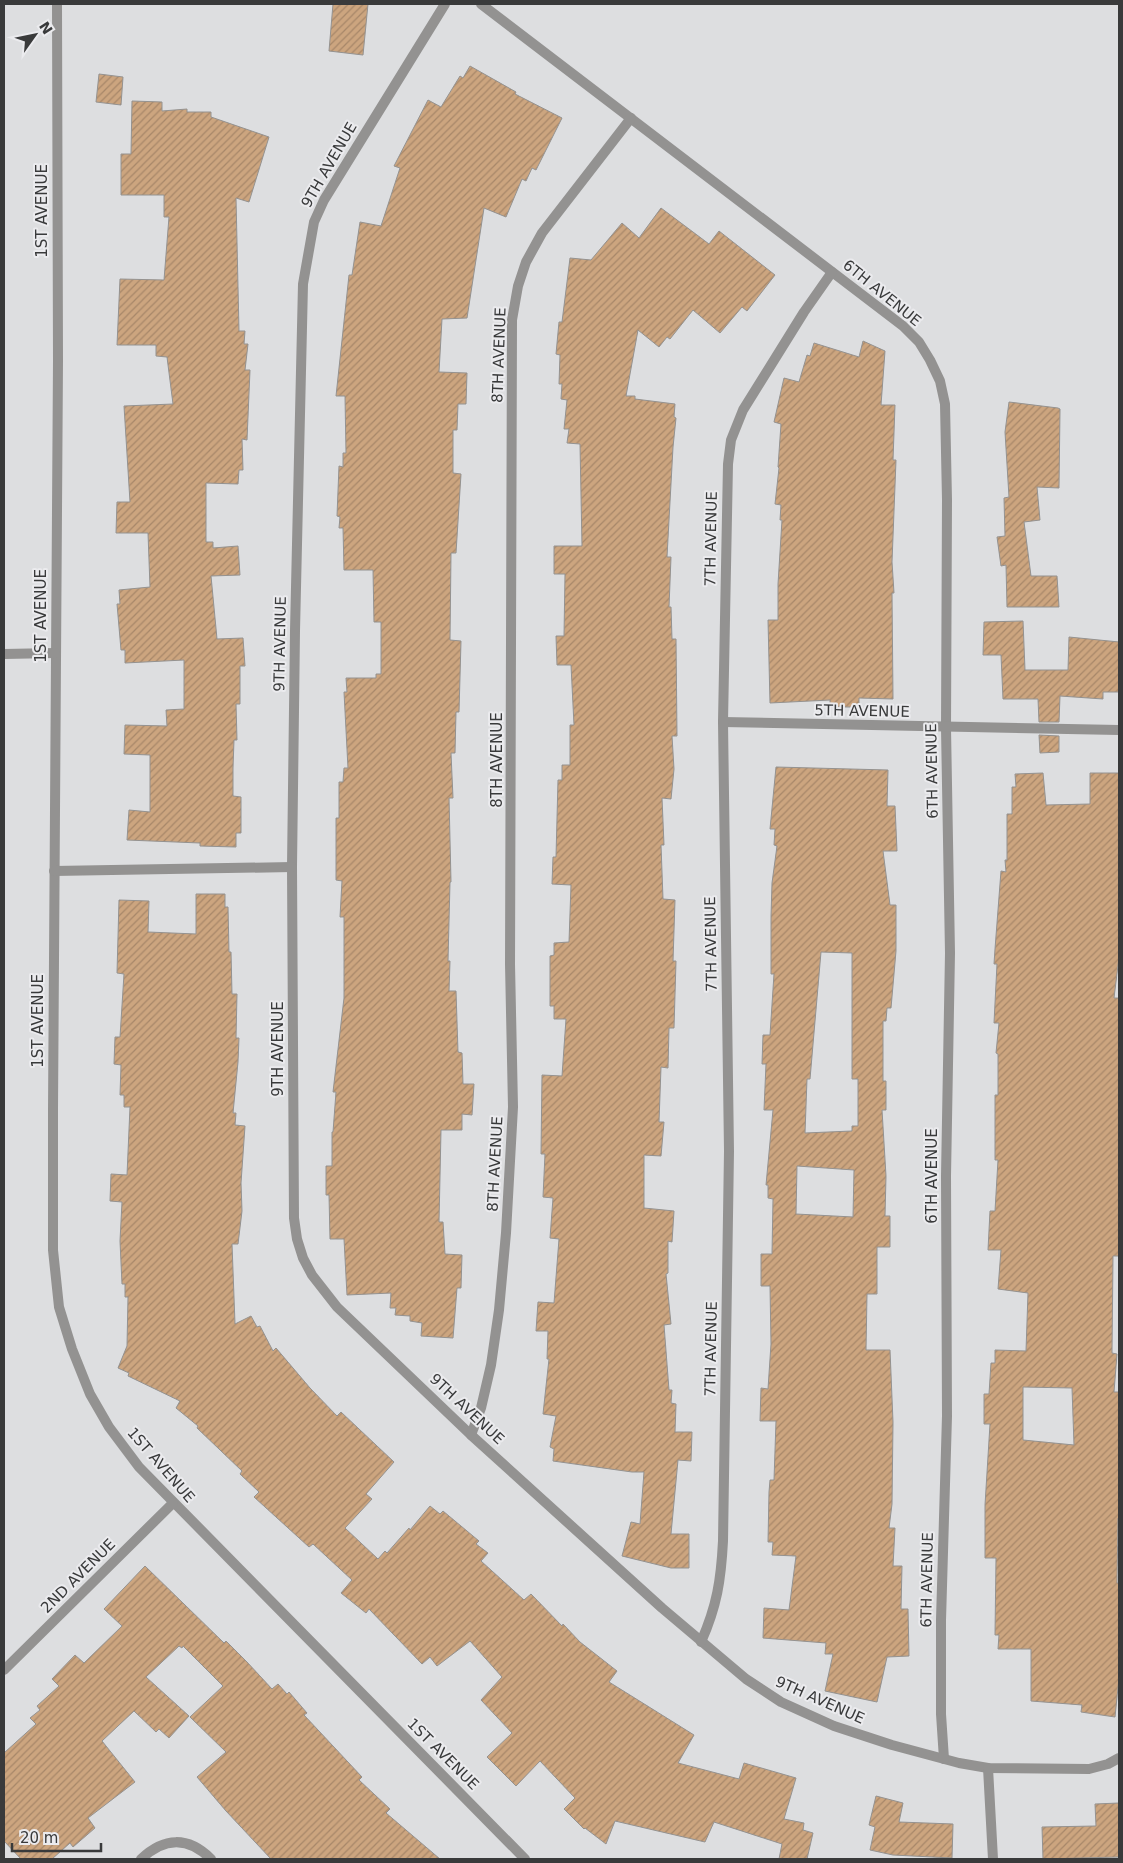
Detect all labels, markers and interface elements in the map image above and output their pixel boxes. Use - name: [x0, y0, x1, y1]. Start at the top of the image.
- north arrow: [10, 10, 60, 60]
- text: N: [36, 19, 56, 37]
- street label: 9TH AVENUE: [297, 119, 361, 211]
- street label: 1ST AVENUE: [33, 164, 51, 258]
- street label: 6TH AVENUE: [839, 256, 925, 330]
- street label: 8TH AVENUE: [488, 307, 510, 403]
- street label: 7TH AVENUE: [701, 491, 721, 587]
- street label: 1ST AVENUE: [32, 569, 50, 663]
- street label: 9TH AVENUE: [270, 596, 290, 692]
- street label: 5TH AVENUE: [814, 701, 910, 721]
- street label: 8TH AVENUE: [488, 712, 506, 808]
- street label: 6TH AVENUE: [922, 723, 942, 819]
- street label: 7TH AVENUE: [701, 896, 721, 992]
- street label: 1ST AVENUE: [29, 974, 47, 1068]
- street label: 9TH AVENUE: [269, 1001, 287, 1097]
- street label: 8TH AVENUE: [484, 1116, 506, 1212]
- street label: 6TH AVENUE: [923, 1128, 941, 1224]
- street label: 7TH AVENUE: [701, 1301, 721, 1397]
- street label: 9TH AVENUE: [426, 1370, 508, 1448]
- street label: 1ST AVENUE: [123, 1424, 199, 1506]
- street label: 6TH AVENUE: [917, 1532, 937, 1628]
- street label: 2ND AVENUE: [37, 1535, 119, 1617]
- street label: 9TH AVENUE: [773, 1672, 867, 1728]
- street label: 1ST AVENUE: [404, 1715, 482, 1793]
- scale bar: [12, 1820, 101, 1852]
- text: 20 m: [20, 1829, 58, 1847]

